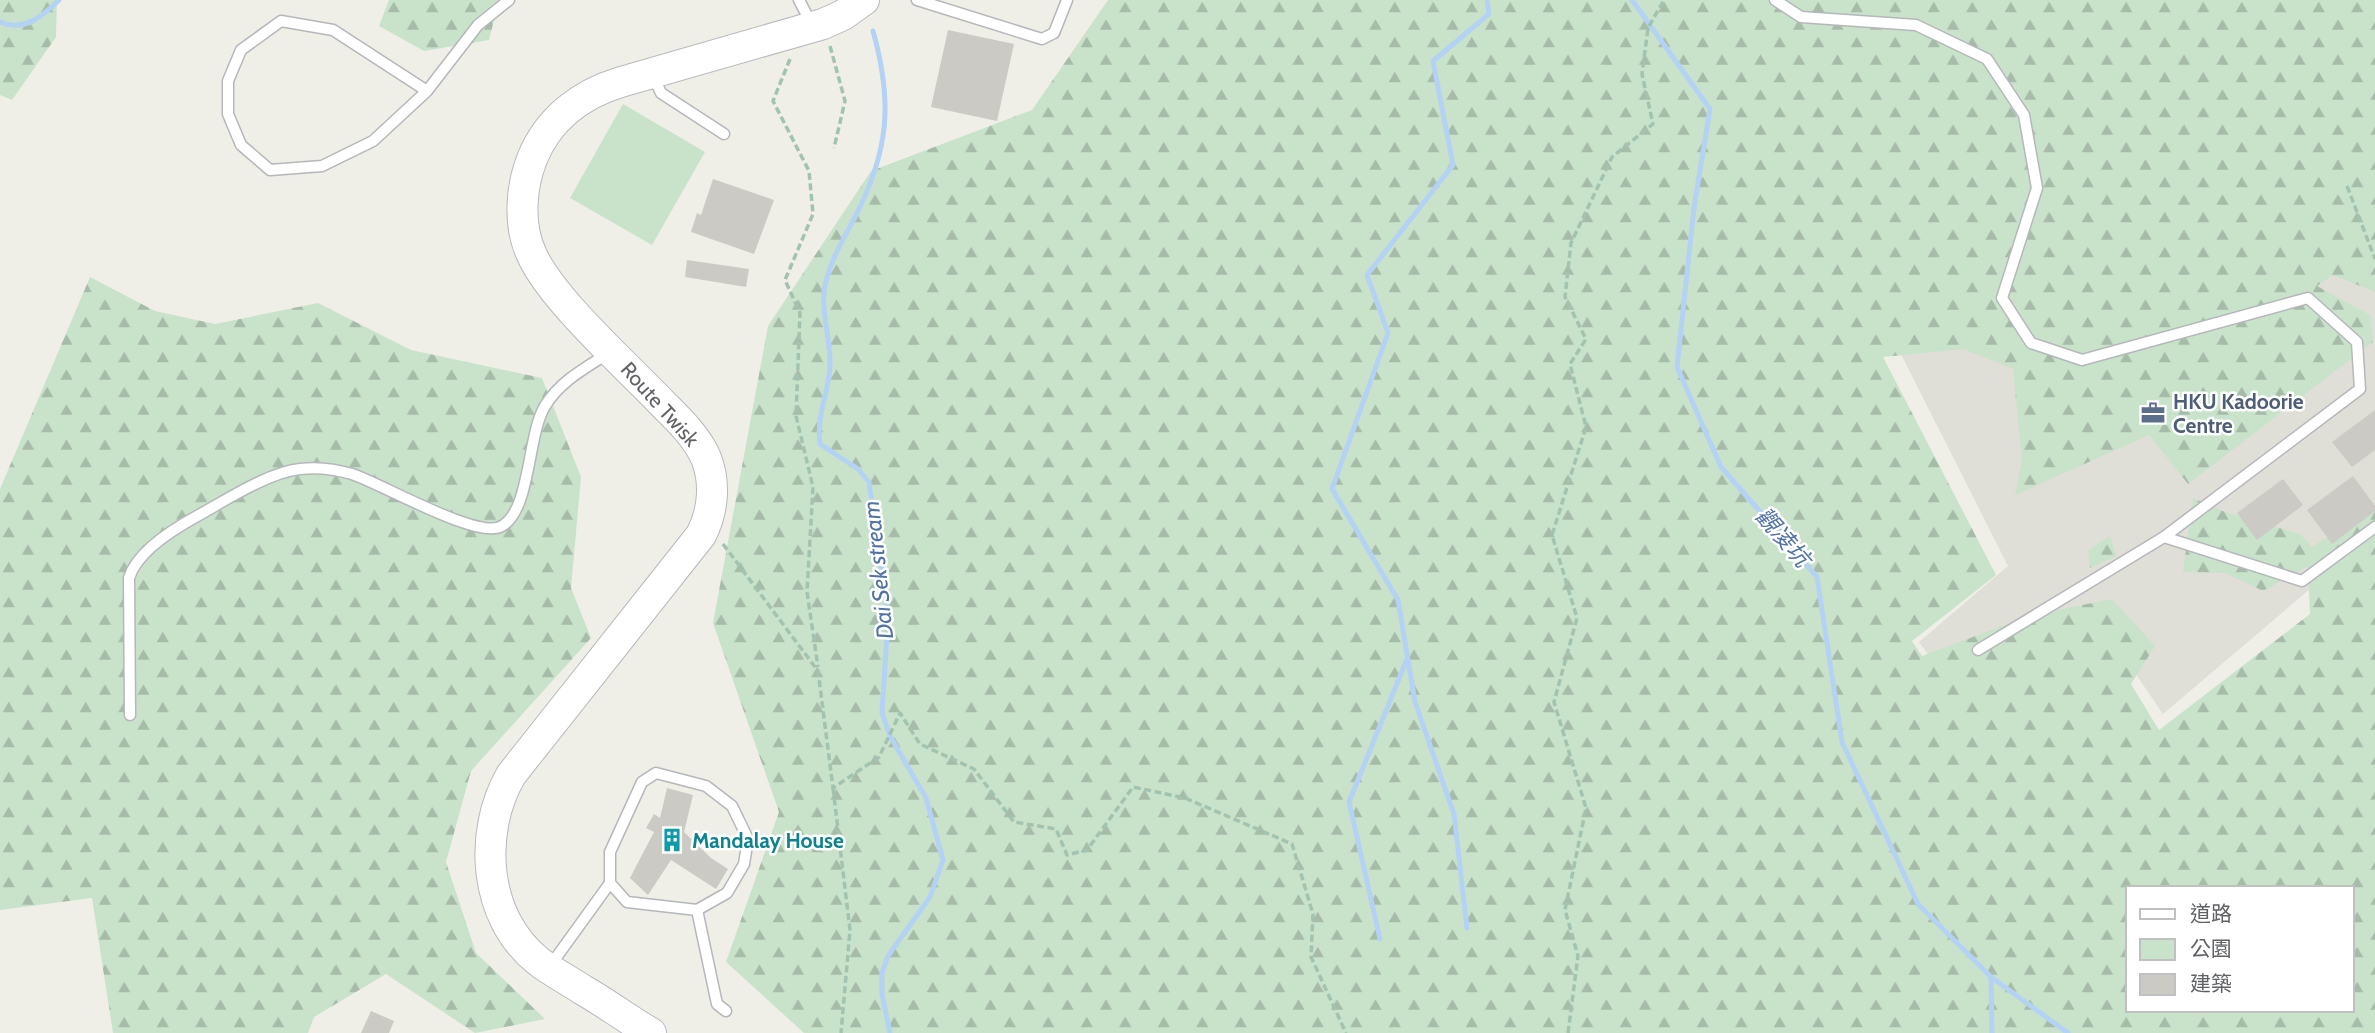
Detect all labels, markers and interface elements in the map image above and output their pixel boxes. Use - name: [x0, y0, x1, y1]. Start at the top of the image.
- street label: Route Twisk: [616, 357, 705, 452]
- place label: HKU Kadoorie Centre: [2173, 389, 2304, 438]
- office icon: HKU Kadoorie Centre: [2139, 399, 2167, 427]
- water label: Dai Sek stream: [857, 499, 899, 641]
- water label: 觀凌坑: [1750, 502, 1818, 574]
- building icon: Mandalay House: [658, 826, 686, 854]
- place label: Mandalay House: [692, 828, 844, 853]
- legend: [2126, 886, 2354, 1012]
- text: 道路: [2190, 901, 2232, 926]
- text: 公園: [2190, 936, 2232, 961]
- text: 建築: [2190, 971, 2232, 996]

